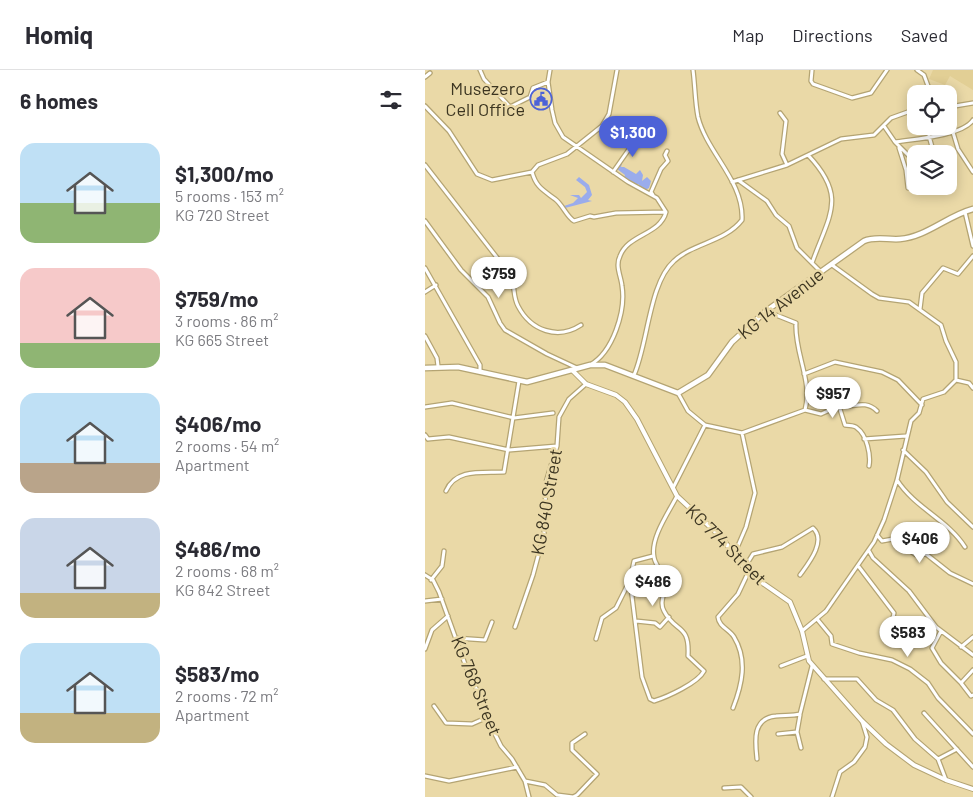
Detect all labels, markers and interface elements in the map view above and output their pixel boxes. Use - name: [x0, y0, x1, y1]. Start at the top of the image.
- text: Homiq: [25, 20, 93, 49]
- text: Map: [732, 24, 764, 46]
- text: Directions: [792, 24, 873, 46]
- text: Saved: [901, 24, 948, 46]
- place label: Musezero Cell Office: [446, 77, 525, 120]
- map controls: [907, 85, 957, 195]
- button: locate: [907, 85, 957, 135]
- icon: filters: [377, 86, 405, 114]
- public building icon: Musezero Cell Office: [529, 87, 553, 111]
- text: 6 homes: [20, 88, 98, 113]
- pin: $1,300: [592, 116, 674, 158]
- text: $1,300: [610, 122, 656, 141]
- button: layers: [907, 145, 957, 195]
- text: $1,300/mo: [175, 161, 274, 186]
- icon: home: [60, 163, 120, 223]
- text: 5 rooms · 153 m²: [175, 186, 284, 205]
- text: KG 720 Street: [175, 205, 270, 224]
- pin: $759: [469, 256, 529, 299]
- text: $759: [482, 263, 516, 282]
- street label: KG 14 Avenue: [733, 263, 828, 343]
- text: $759/mo: [175, 286, 258, 311]
- icon: home: [60, 288, 120, 348]
- text: 3 rooms · 86 m²: [175, 311, 279, 330]
- text: KG 665 Street: [175, 330, 269, 349]
- pin: $957: [803, 376, 863, 419]
- text: $957: [816, 383, 850, 402]
- text: $406/mo: [175, 411, 261, 436]
- icon: home: [60, 413, 120, 473]
- text: 2 rooms · 54 m²: [175, 436, 279, 455]
- street label: KG 840 Street: [526, 447, 566, 557]
- text: Apartment: [175, 455, 250, 474]
- street label: KG 774 Street: [682, 499, 772, 589]
- pin: $406: [890, 522, 950, 564]
- text: $406: [902, 528, 938, 547]
- text: $486/mo: [175, 536, 261, 561]
- icon: home: [60, 538, 120, 598]
- text: 2 rooms · 68 m²: [175, 561, 279, 580]
- pin: $486: [623, 564, 683, 607]
- text: $486: [635, 571, 671, 590]
- text: KG 842 Street: [175, 580, 270, 599]
- pin: $583: [878, 616, 938, 658]
- text: $583: [890, 622, 926, 641]
- street label: KG 768 Street: [447, 633, 507, 739]
- text: $583/mo: [175, 661, 260, 686]
- icon: home: [60, 663, 120, 723]
- text: 2 rooms · 72 m²: [175, 686, 278, 705]
- text: Apartment: [175, 705, 250, 724]

